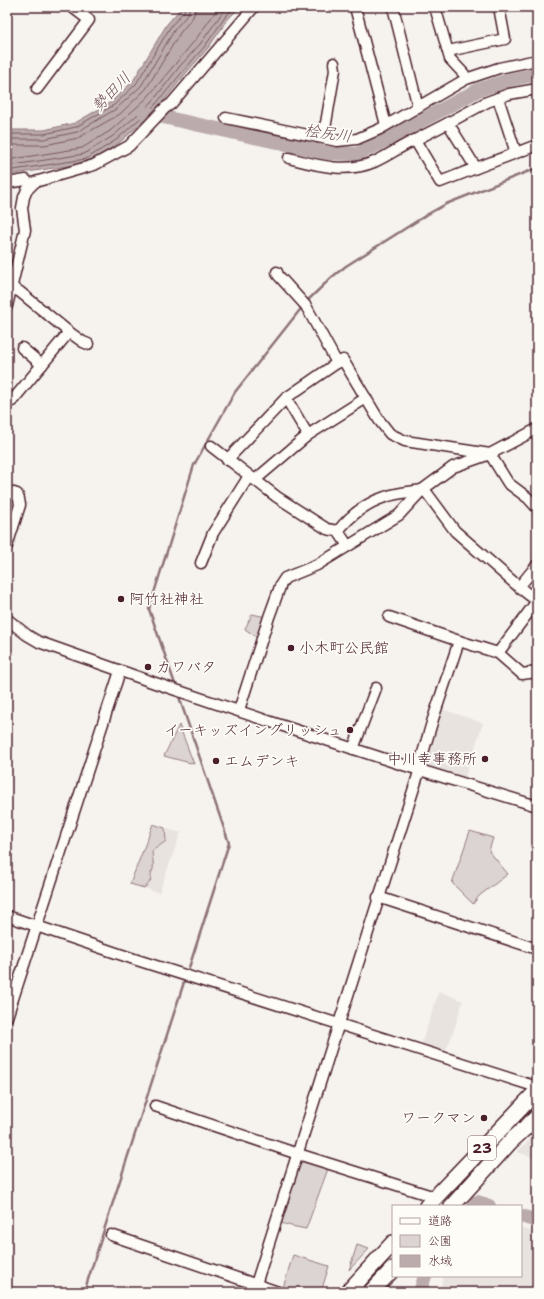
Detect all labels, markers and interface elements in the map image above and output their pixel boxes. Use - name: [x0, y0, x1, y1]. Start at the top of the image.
- water label: 勢田川: [87, 67, 135, 117]
- water label: 桧尻川: [303, 119, 353, 147]
- place label: 阿竹社神社: [129, 589, 204, 609]
- marker: 阿竹社神社: [116, 594, 126, 604]
- place label: 小木町公民館: [299, 638, 389, 658]
- marker: 小木町公民館: [286, 643, 296, 653]
- place label: カワバタ: [156, 657, 216, 677]
- marker: カワバタ: [143, 662, 153, 672]
- place label: イーキッズイングリッシュ: [164, 720, 342, 740]
- marker: イーキッズイングリッシュ: [345, 725, 355, 735]
- place label: 中川幸事務所: [387, 749, 477, 769]
- place label: エムデンキ: [224, 751, 300, 771]
- marker: 中川幸事務所: [480, 754, 490, 764]
- marker: エムデンキ: [211, 756, 221, 766]
- place label: ワークマン: [401, 1108, 476, 1128]
- marker: ワークマン: [479, 1113, 489, 1123]
- road number: 23: [468, 1136, 496, 1160]
- legend: [392, 1205, 522, 1277]
- text: 道路: [428, 1213, 452, 1229]
- text: 公園: [428, 1233, 452, 1249]
- text: 水域: [428, 1253, 452, 1269]

